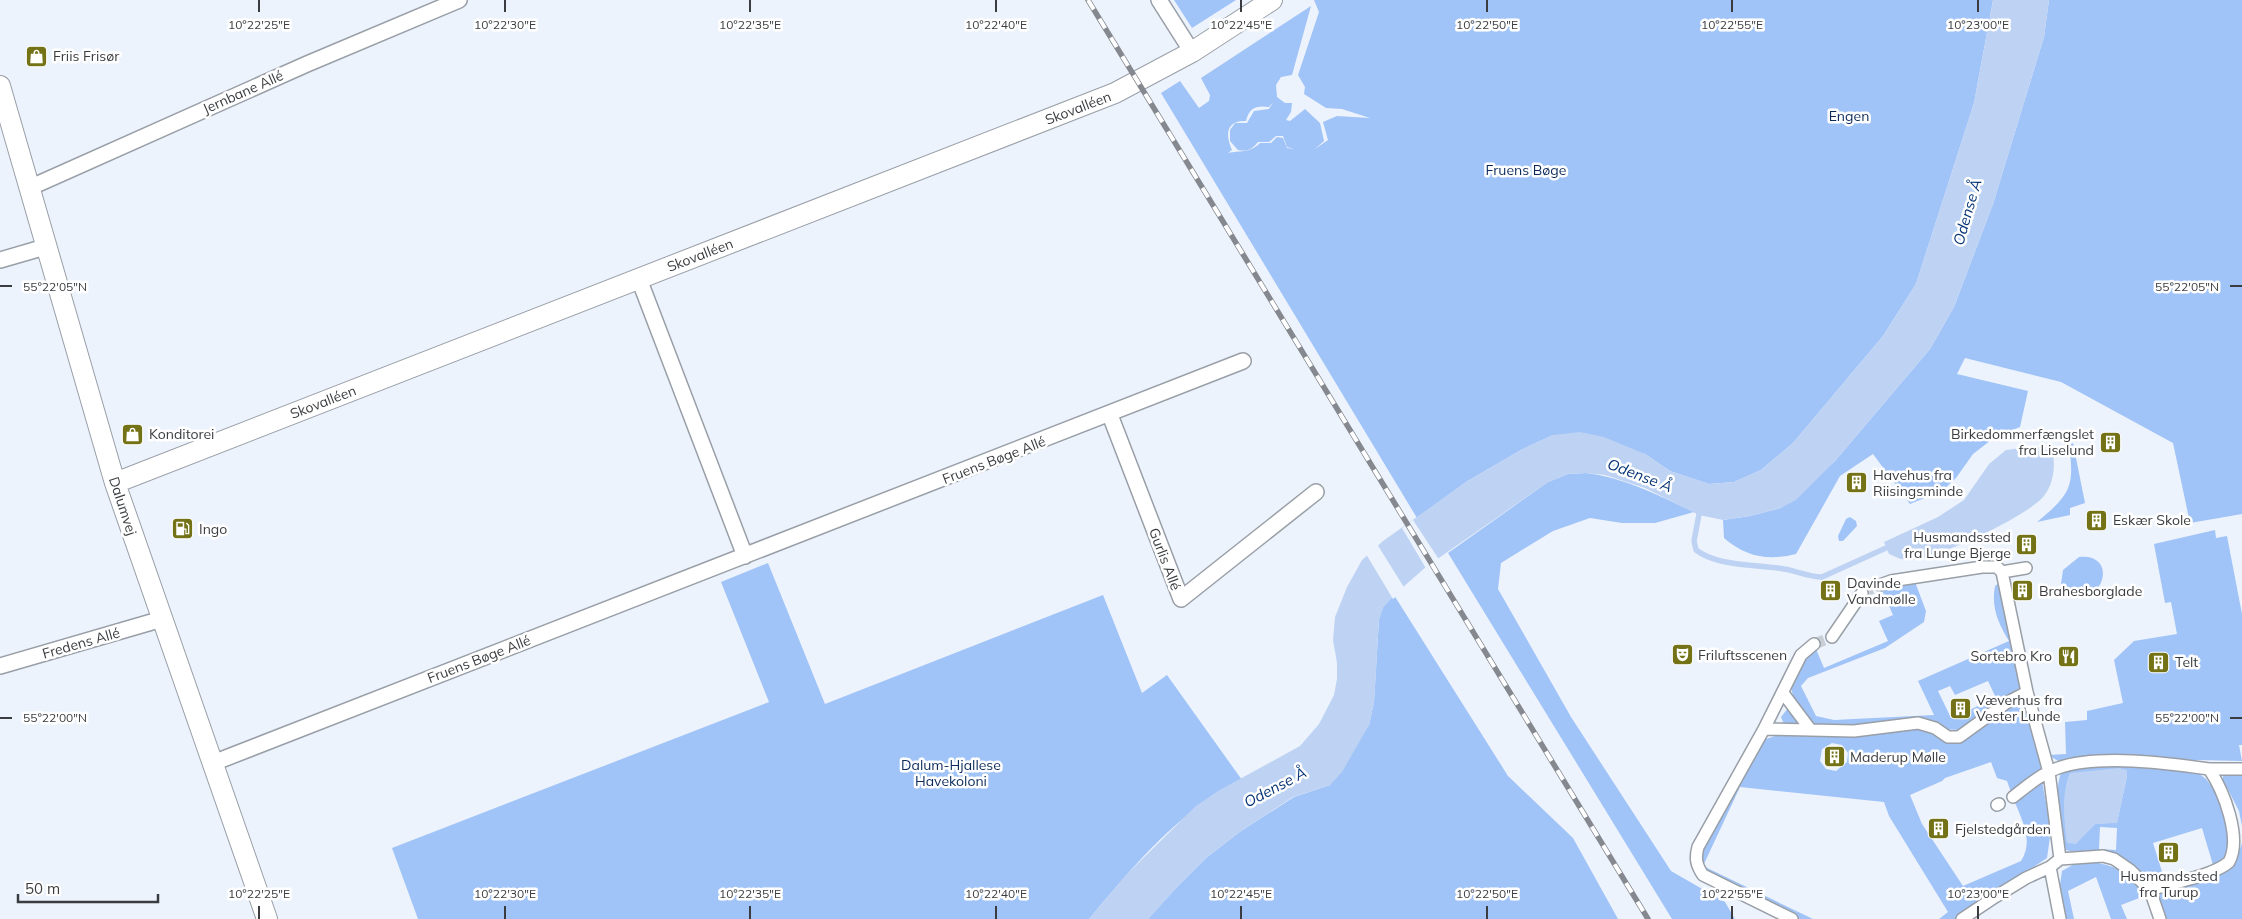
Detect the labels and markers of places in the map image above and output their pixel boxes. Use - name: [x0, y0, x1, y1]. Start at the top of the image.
- shop icon: Friis Frisør: [25, 44, 49, 68]
- place label: Friis Frisør: [53, 47, 120, 65]
- shop icon: Konditorei: [121, 422, 145, 446]
- place label: Konditorei: [149, 425, 214, 443]
- place label: Birkedommerfængslet fra Liselund: [1951, 425, 2094, 459]
- building icon: Birkedommerfængslet fra Liselund: [2098, 430, 2122, 454]
- place label: Havehus fra Riisingsminde: [1873, 466, 1963, 500]
- building icon: Havehus fra Riisingsminde: [1845, 471, 1869, 495]
- building icon: Eskær Skole: [2085, 508, 2109, 532]
- place label: Eskær Skole: [2113, 511, 2191, 529]
- fuel station icon: Ingo: [171, 517, 195, 541]
- place label: Ingo: [199, 520, 227, 538]
- place label: Husmandssted fra Lunge Bjerge: [1904, 528, 2011, 562]
- building icon: Husmandssted fra Lunge Bjerge: [2015, 533, 2039, 557]
- place label: Davinde Vandmølle: [1847, 574, 1916, 608]
- building icon: Davinde Vandmølle: [1819, 579, 1843, 603]
- building icon: Brahesborglade: [2011, 579, 2035, 603]
- place label: Brahesborglade: [2039, 582, 2142, 600]
- theatre icon: Friluftsscenen: [1670, 643, 1694, 667]
- restaurant icon: Sortebro Kro: [2056, 644, 2080, 668]
- place label: Friluftsscenen: [1698, 646, 1787, 664]
- place label: Sortebro Kro: [1970, 647, 2052, 665]
- building icon: Telt: [2147, 650, 2171, 674]
- place label: Telt: [2175, 653, 2198, 671]
- place label: Væverhus fra Vester Lunde: [1976, 691, 2062, 725]
- building icon: Væverhus fra Vester Lunde: [1948, 696, 1972, 720]
- building icon: Maderup Mølle: [1822, 745, 1846, 769]
- place label: Maderup Mølle: [1850, 748, 1946, 766]
- building icon: Fjelstedgården: [1927, 817, 1951, 841]
- place label: Fjelstedgården: [1955, 820, 2051, 838]
- building icon: Husmandssted fra Turup: [2157, 841, 2181, 865]
- place label: Husmandssted fra Turup: [2120, 867, 2218, 901]

